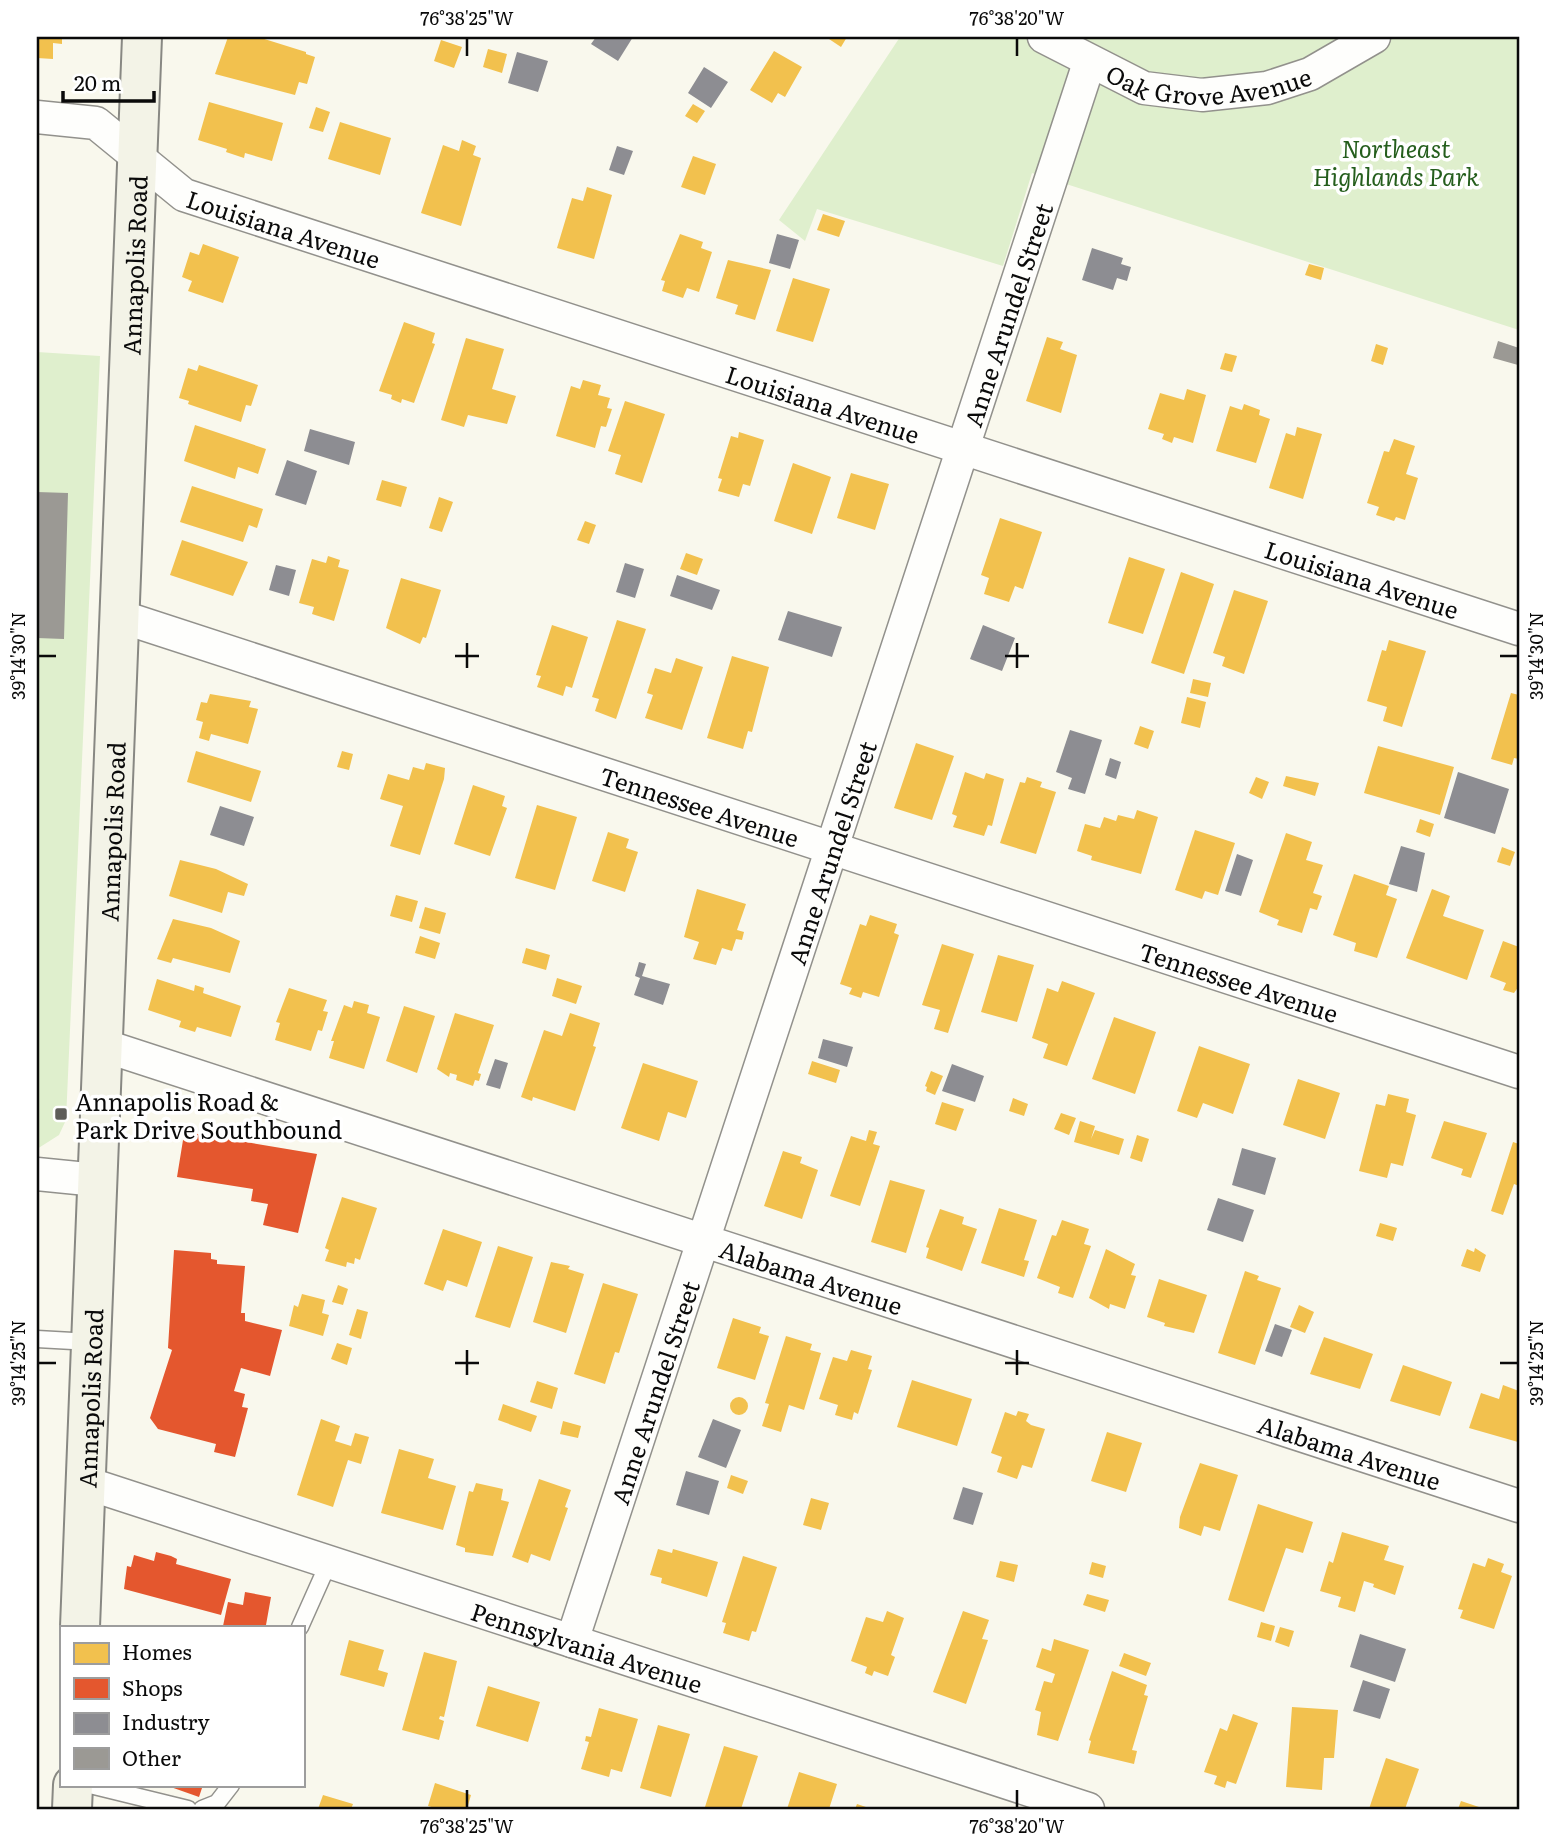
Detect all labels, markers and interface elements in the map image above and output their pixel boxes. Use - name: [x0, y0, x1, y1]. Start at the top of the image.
- text: 76°38'25"W: [420, 4, 514, 31]
- text: 76°38'20"W: [970, 4, 1065, 31]
- street label: Oak Grove Avenue: [1105, 53, 1313, 81]
- text: Oak Grove Avenue: [1101, 54, 1315, 113]
- scale bar: [63, 60, 154, 104]
- text: 20 m: [74, 66, 121, 97]
- park label: Northeast Highlands Park: [1313, 130, 1480, 193]
- street label: Annapolis Road: [112, 174, 154, 356]
- street label: Louisiana Avenue: [182, 180, 385, 275]
- street label: Anne Arundel Street: [954, 198, 1060, 431]
- street label: Louisiana Avenue: [722, 355, 925, 451]
- street label: Louisiana Avenue: [1261, 530, 1464, 626]
- text: 39°14'30"N: [4, 612, 31, 700]
- text: 39°14'30"N: [1522, 612, 1549, 700]
- street label: Anne Arundel Street: [777, 736, 883, 969]
- street label: Annapolis Road: [90, 741, 132, 922]
- street label: Tennessee Avenue: [596, 756, 804, 854]
- street label: Tennessee Avenue: [1135, 932, 1343, 1030]
- place label: Annapolis Road & Park Drive Southbound: [75, 1083, 342, 1146]
- marker: Annapolis Road & Park Drive Southbound: [53, 1106, 69, 1122]
- street label: Alabama Avenue: [715, 1230, 907, 1322]
- street label: Anne Arundel Street: [601, 1275, 707, 1508]
- street label: Annapolis Road: [68, 1307, 110, 1489]
- text: 39°14'25"N: [4, 1320, 31, 1406]
- text: 39°14'25"N: [1522, 1320, 1549, 1406]
- street label: Alabama Avenue: [1254, 1405, 1446, 1497]
- street label: Pennsylvania Avenue: [467, 1592, 707, 1700]
- legend: [60, 1626, 304, 1786]
- text: Homes: [122, 1635, 192, 1666]
- text: Shops: [122, 1671, 183, 1702]
- text: Industry: [122, 1705, 210, 1736]
- text: Other: [122, 1741, 181, 1772]
- text: 76°38'25"W: [420, 1812, 514, 1839]
- text: 76°38'20"W: [970, 1812, 1065, 1839]

